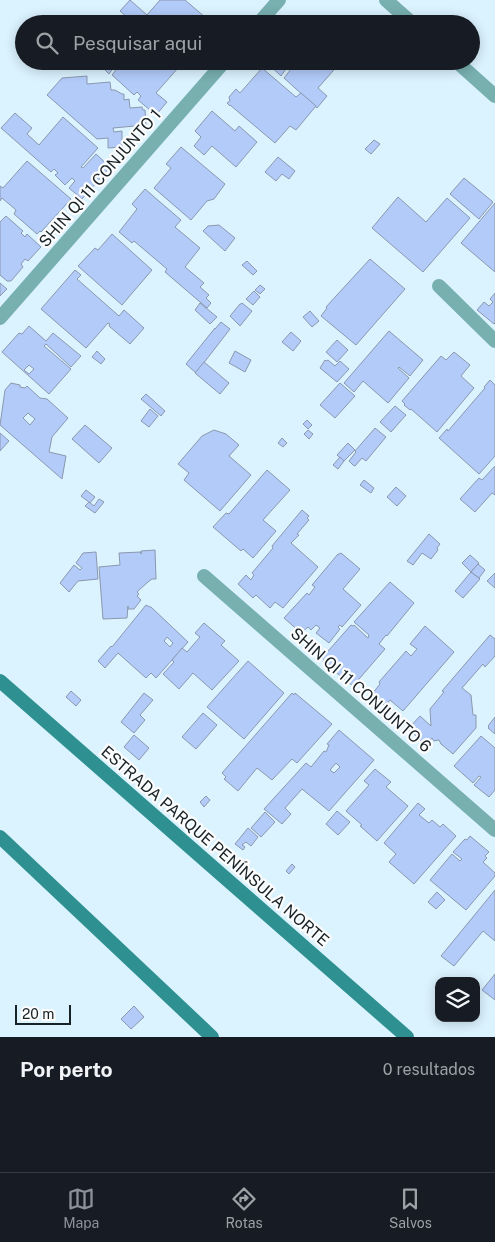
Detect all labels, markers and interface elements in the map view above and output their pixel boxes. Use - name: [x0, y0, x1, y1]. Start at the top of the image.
- search box: [15, 15, 480, 70]
- icon: search: [33, 29, 61, 57]
- text: Pesquisar aqui: [73, 32, 202, 54]
- street label: SHIN QI 11 CONJUNTO 1: [35, 105, 165, 251]
- street label: SHIN QI 11 CONJUNTO 6: [287, 624, 435, 756]
- street label: ESTRADA PARQUE PENÍNSULA NORTE: [97, 741, 333, 950]
- map controls: [435, 977, 480, 1022]
- button: layers: [435, 977, 480, 1022]
- scale bar: [15, 1002, 71, 1025]
- text: 20 m: [22, 1006, 54, 1022]
- text: Por perto: [20, 1057, 113, 1082]
- text: 0 resultados: [383, 1060, 475, 1079]
- tab: Mapa: [63, 1185, 99, 1231]
- tab: Rotas: [226, 1185, 263, 1231]
- tab: Salvos: [389, 1185, 432, 1231]

